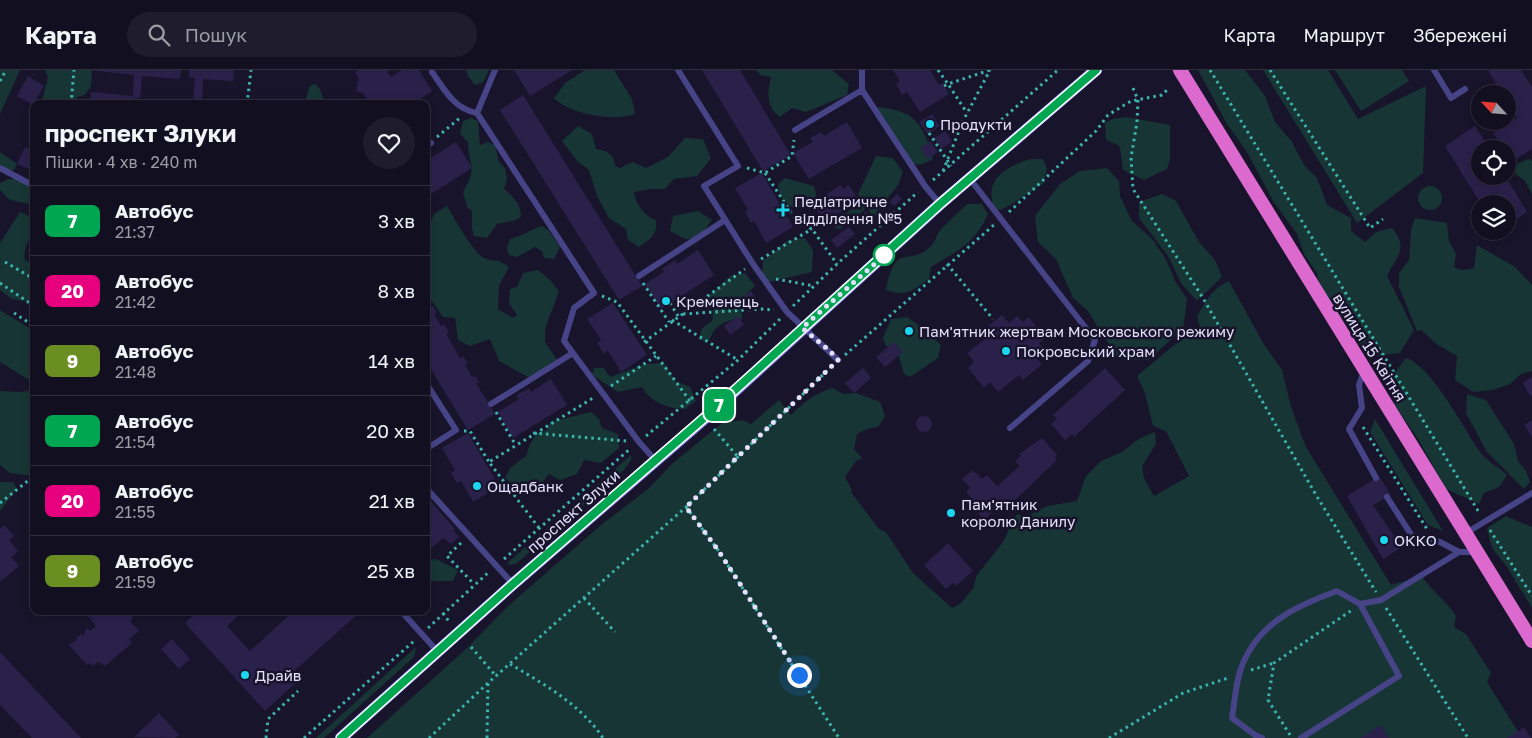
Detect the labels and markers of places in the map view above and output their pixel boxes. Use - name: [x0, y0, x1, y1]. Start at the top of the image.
- place label: Продукти: [940, 115, 1012, 133]
- marker: Продукти: [924, 118, 936, 130]
- place label: Педіатричне відділення №5: [794, 192, 902, 227]
- marker: Педіатричне відділення №5: [776, 203, 790, 217]
- unlabelled marker: [873, 244, 895, 266]
- place label: Кременець: [676, 292, 759, 310]
- marker: Кременець: [660, 295, 672, 307]
- place label: Пам'ятник жертвам Московського режиму: [919, 322, 1235, 340]
- marker: Пам'ятник жертвам Московського режиму: [903, 325, 915, 337]
- place label: Покровський храм: [1016, 342, 1155, 360]
- marker: Покровський храм: [1000, 345, 1012, 357]
- place label: Ощадбанк: [487, 477, 564, 495]
- marker: Ощадбанк: [471, 480, 483, 492]
- place label: Пам'ятник королю Данилу: [961, 495, 1076, 530]
- marker: Пам'ятник королю Данилу: [945, 507, 957, 519]
- place label: ОККО: [1394, 531, 1437, 549]
- marker: ОККО: [1378, 534, 1390, 546]
- place label: Драйв: [255, 666, 301, 684]
- marker: Драйв: [239, 669, 251, 681]

